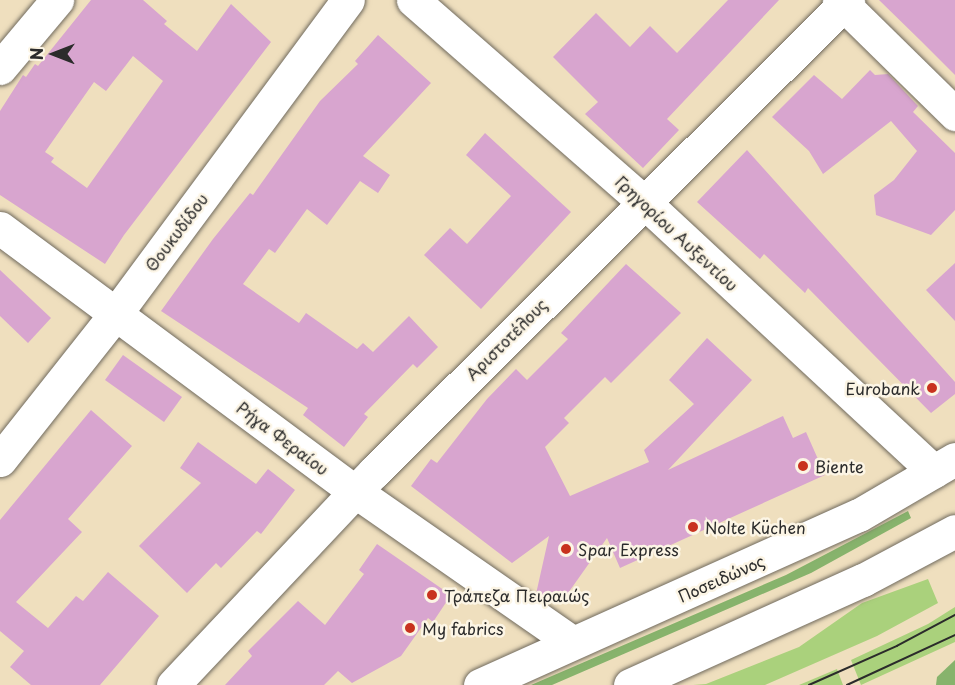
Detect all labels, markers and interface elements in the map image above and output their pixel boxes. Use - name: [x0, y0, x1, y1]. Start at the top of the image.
- north arrow: [24, 24, 84, 84]
- text: N: [24, 48, 48, 60]
- street label: Γρηγορίου Αυξεντίου: [612, 171, 742, 295]
- street label: Θουκυδίδου: [141, 189, 211, 275]
- street label: Αριστοτέλους: [461, 294, 551, 384]
- place label: Eurobank: [845, 378, 920, 398]
- marker: Eurobank: [925, 381, 939, 395]
- street label: Ρήγα Φεραίου: [233, 397, 333, 479]
- place label: Biente: [815, 456, 864, 476]
- marker: Biente: [796, 459, 810, 473]
- place label: Nolte Küchen: [705, 517, 806, 537]
- marker: Nolte Küchen: [686, 520, 700, 534]
- place label: Spar Express: [578, 539, 678, 559]
- marker: Spar Express: [559, 542, 573, 556]
- street label: Ποσειδώνος: [675, 550, 767, 606]
- place label: Τράπεζα Πειραιώς: [444, 585, 590, 605]
- marker: Τράπεζα Πειραιώς: [425, 588, 439, 602]
- place label: My fabrics: [422, 618, 504, 638]
- marker: My fabrics: [403, 621, 417, 635]

